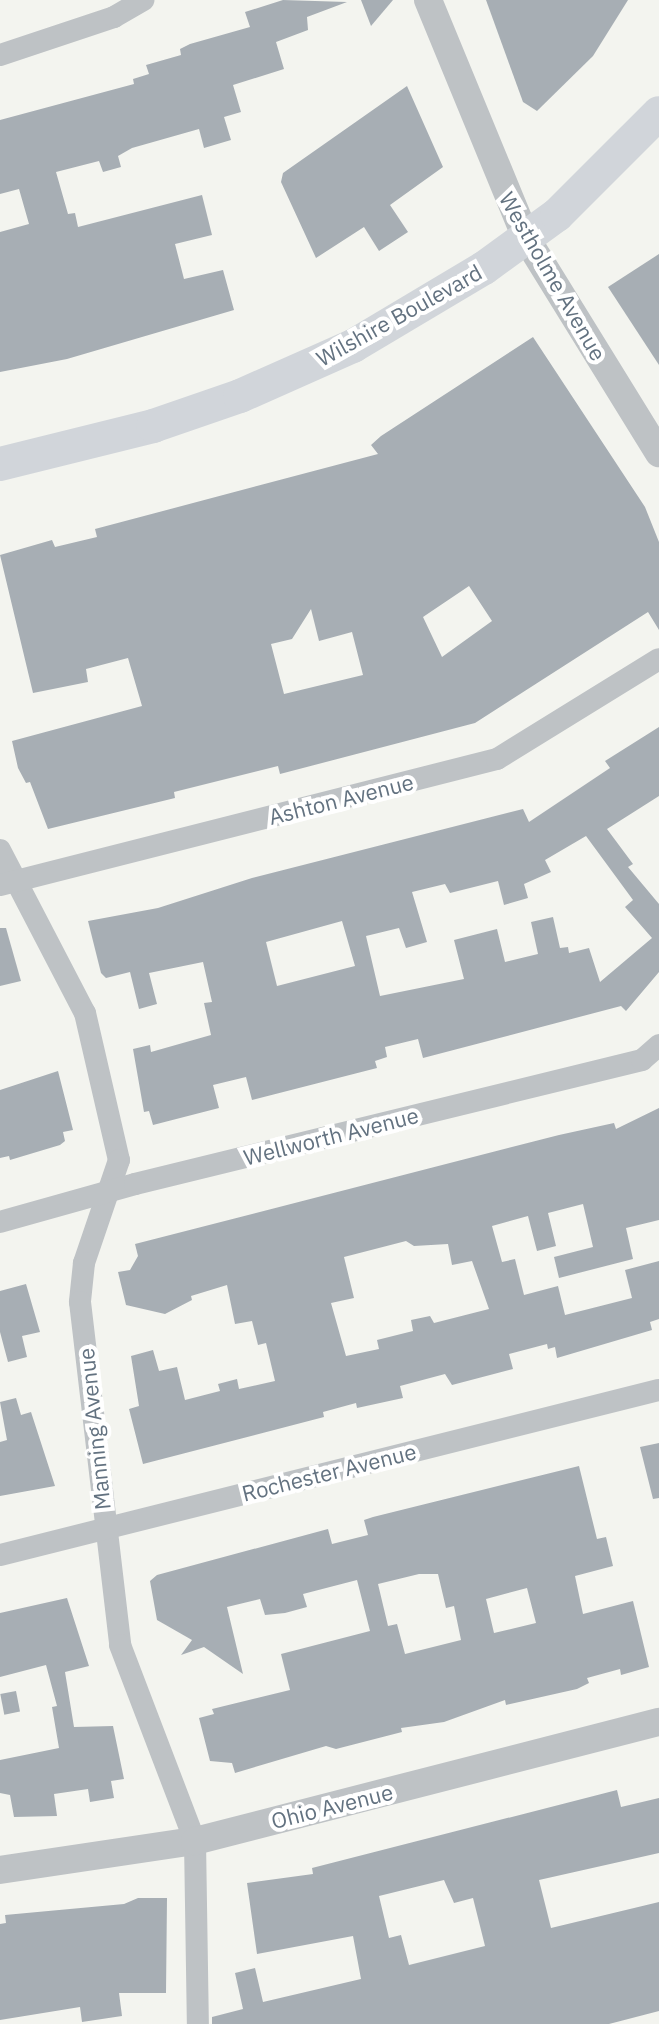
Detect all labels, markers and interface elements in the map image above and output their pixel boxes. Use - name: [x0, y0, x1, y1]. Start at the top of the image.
- street label: Westholme Avenue: [494, 187, 612, 365]
- street label: Wilshire Boulevard: [312, 259, 486, 371]
- street label: Ashton Avenue: [266, 768, 416, 830]
- street label: Wellworth Avenue: [241, 1102, 421, 1170]
- street label: Manning Avenue: [72, 1347, 116, 1511]
- street label: Rochester Avenue: [239, 1438, 419, 1506]
- street label: Ohio Avenue: [268, 1778, 396, 1834]

